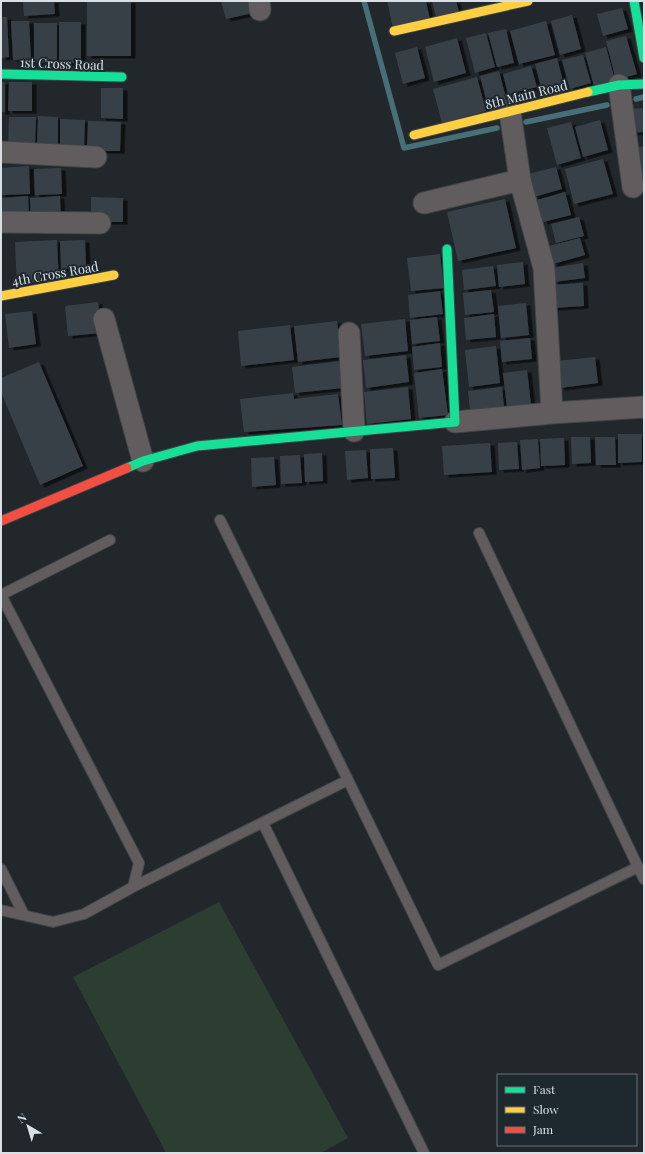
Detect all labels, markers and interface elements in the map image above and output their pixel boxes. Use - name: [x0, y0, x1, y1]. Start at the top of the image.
- street label: 1st Cross Road: [20, 53, 105, 73]
- street label: 8th Main Road: [483, 75, 569, 112]
- street label: 4th Cross Road: [10, 257, 100, 289]
- legend: [497, 1074, 637, 1146]
- text: Fast: [533, 1081, 556, 1097]
- text: Slow: [533, 1101, 559, 1117]
- north arrow: [8, 1106, 48, 1146]
- text: N: [14, 1109, 29, 1126]
- text: Jam: [532, 1121, 554, 1137]

